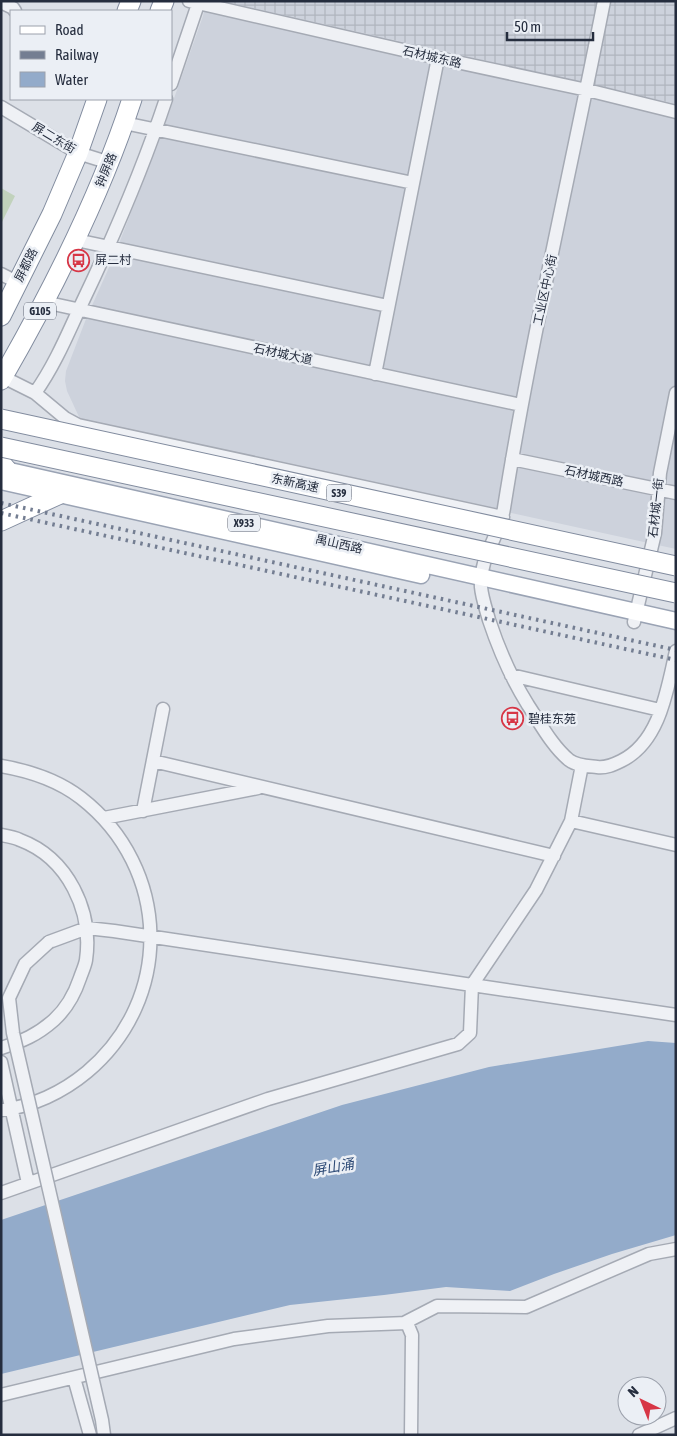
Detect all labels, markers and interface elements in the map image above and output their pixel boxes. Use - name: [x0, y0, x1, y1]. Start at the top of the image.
- legend: [10, 10, 172, 100]
- scale bar: [507, 10, 593, 42]
- text: 50 m: [514, 18, 541, 35]
- text: Road: [55, 21, 84, 38]
- street label: 石材城东路: [401, 43, 463, 71]
- text: Railway: [55, 46, 99, 63]
- text: Water: [55, 71, 88, 88]
- street label: 屏二东街: [30, 120, 78, 156]
- street label: 钟屏路: [93, 151, 119, 189]
- street label: 屏都路: [12, 246, 40, 284]
- bus stop icon: 屏二村: [67, 248, 91, 272]
- place label: 屏二村: [95, 253, 132, 267]
- street label: 工业区中心街: [531, 253, 559, 327]
- road number: G105: [24, 302, 56, 320]
- street label: 石材城大道: [252, 341, 314, 367]
- street label: 石材城西路: [563, 463, 625, 489]
- street label: 东新高速: [270, 471, 320, 495]
- street label: 石材城一街: [646, 477, 666, 539]
- road number: S39: [326, 484, 352, 502]
- road number: X933: [228, 514, 260, 532]
- street label: 禺山西路: [314, 532, 364, 556]
- bus stop icon: 碧桂东苑: [500, 707, 524, 731]
- place label: 碧桂东苑: [528, 712, 576, 726]
- water label: 屏山涌: [311, 1155, 357, 1179]
- north arrow: [617, 1376, 667, 1426]
- text: N: [625, 1383, 642, 1400]

